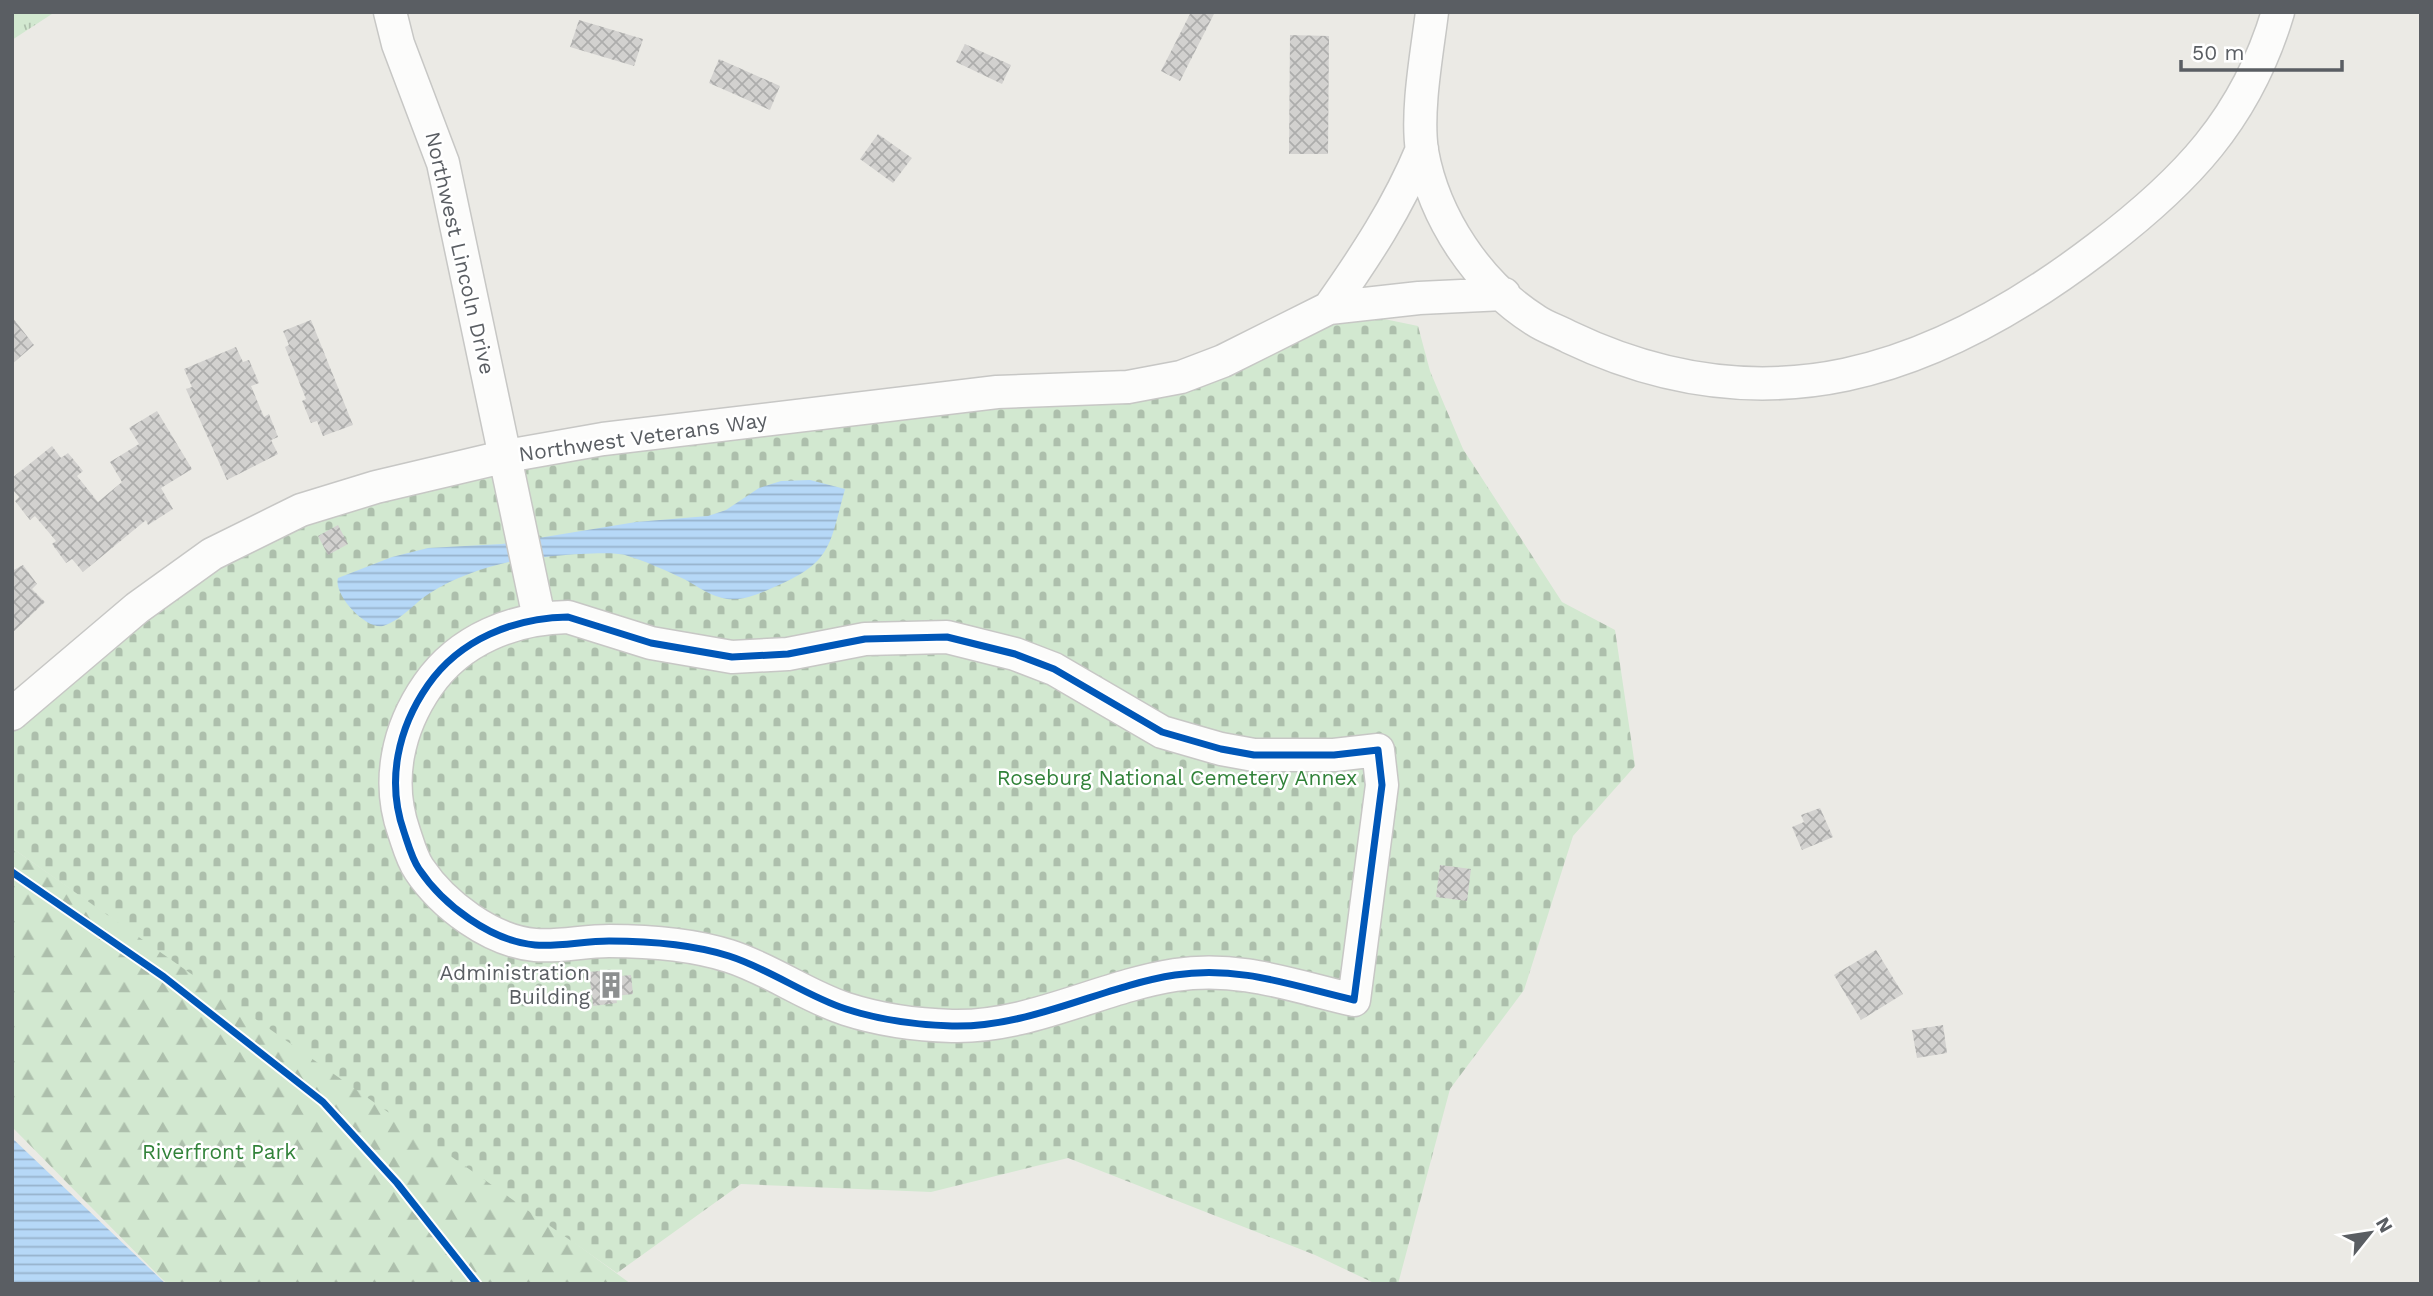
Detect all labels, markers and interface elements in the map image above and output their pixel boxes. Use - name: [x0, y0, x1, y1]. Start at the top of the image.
- scale bar: [2181, 28, 2342, 72]
- text: 50 m: [2192, 40, 2244, 65]
- street label: Northwest Lincoln Drive: [420, 129, 501, 377]
- street label: Northwest Veterans Way: [517, 407, 769, 466]
- park label: Roseburg National Cemetery Annex: [997, 765, 1357, 790]
- place label: Administration Building: [439, 960, 591, 1009]
- building icon: Administration Building: [596, 970, 626, 1000]
- park label: Riverfront Park: [142, 1139, 296, 1164]
- north arrow: [2335, 1198, 2405, 1268]
- text: N: [2371, 1213, 2398, 1237]

